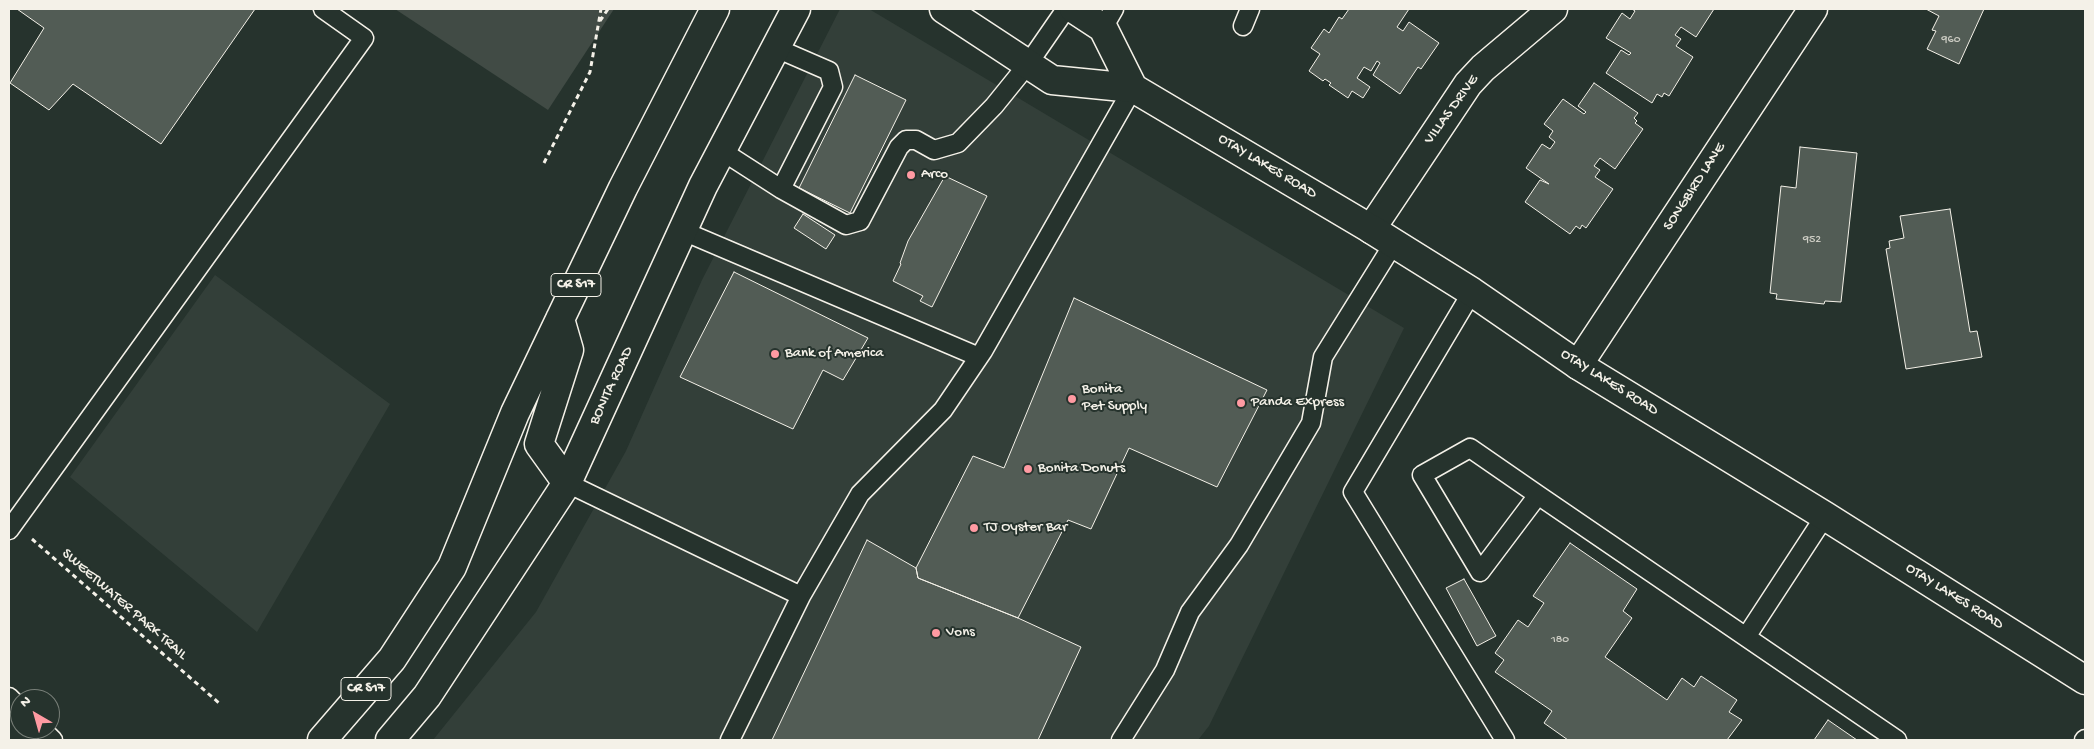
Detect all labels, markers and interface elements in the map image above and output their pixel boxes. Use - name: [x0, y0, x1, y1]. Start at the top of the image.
- house number: 960: [1942, 33, 1960, 47]
- street label: VILLAS DRIVE: [1421, 72, 1483, 148]
- street label: OTAY LAKES ROAD: [1214, 130, 1320, 204]
- street label: SONGBIRD LANE: [1660, 140, 1730, 234]
- place label: Arco: [921, 166, 948, 184]
- marker: Arco: [905, 169, 917, 181]
- house number: 952: [1803, 233, 1821, 247]
- road number: CR S17: [551, 274, 601, 296]
- street label: BONITA ROAD: [586, 344, 638, 428]
- place label: Bank of America: [785, 345, 884, 363]
- street label: OTAY LAKES ROAD: [1557, 346, 1661, 420]
- marker: Bank of America: [769, 348, 781, 360]
- place label: Bonita Pet Supply: [1082, 381, 1147, 416]
- marker: Bonita Pet Supply: [1066, 393, 1078, 405]
- place label: Panda Express: [1251, 394, 1344, 412]
- marker: Panda Express: [1235, 397, 1247, 409]
- place label: Bonita Donuts: [1038, 460, 1125, 478]
- marker: Bonita Donuts: [1022, 463, 1034, 475]
- place label: TJ Oyster Bar: [984, 519, 1067, 537]
- marker: TJ Oyster Bar: [968, 522, 980, 534]
- street label: SWEETWATER PARK TRAIL: [57, 546, 191, 664]
- street label: OTAY LAKES ROAD: [1902, 560, 2006, 634]
- place label: Vons: [946, 624, 975, 642]
- marker: Vons: [930, 627, 942, 639]
- house number: 180: [1551, 633, 1569, 647]
- road number: CR S17: [341, 678, 391, 701]
- north arrow: [10, 689, 60, 739]
- text: N: [17, 693, 35, 712]

